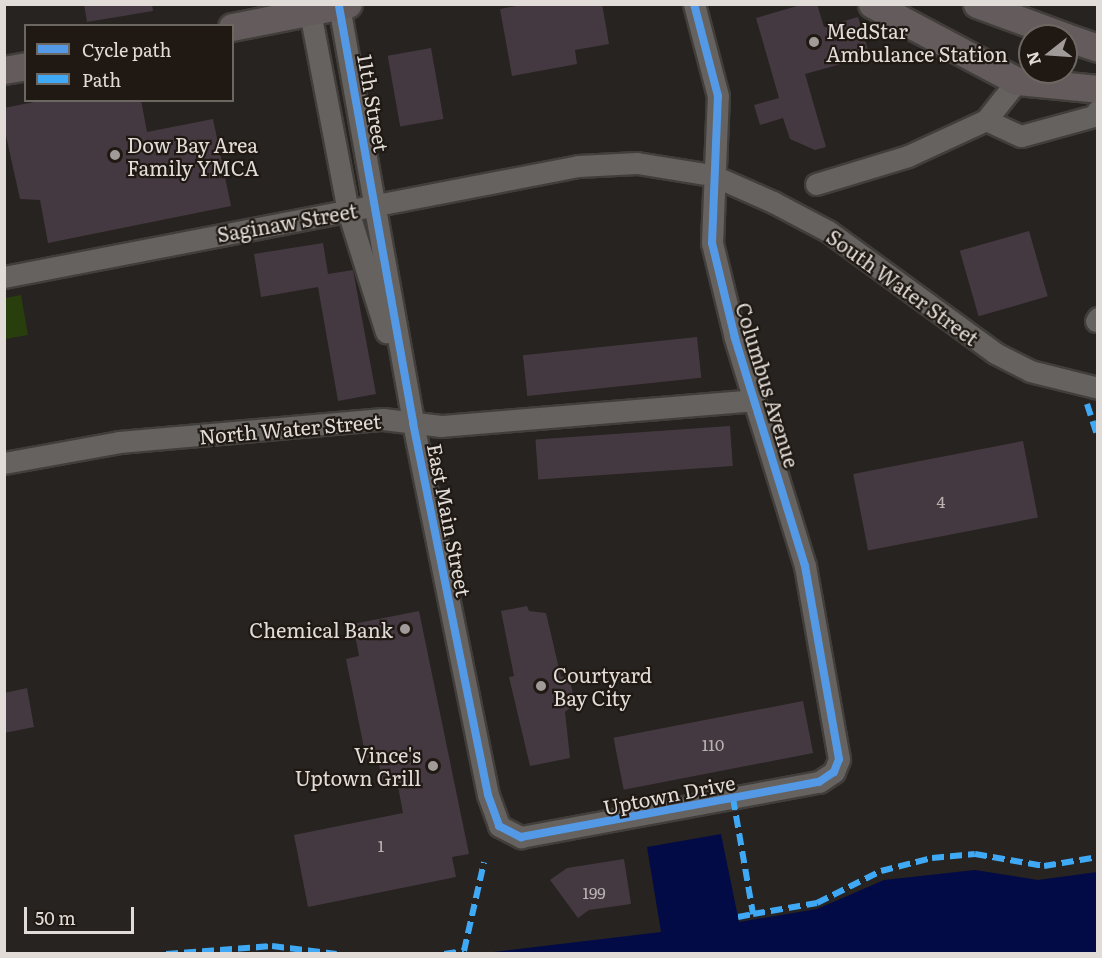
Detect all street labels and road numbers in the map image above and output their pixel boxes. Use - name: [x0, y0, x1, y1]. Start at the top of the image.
- street label: 11th Street: [354, 52, 394, 154]
- street label: Saginaw Street: [215, 198, 359, 246]
- street label: South Water Street: [823, 224, 983, 350]
- street label: Columbus Avenue: [731, 300, 805, 470]
- street label: North Water Street: [198, 408, 382, 448]
- street label: East Main Street: [423, 441, 477, 599]
- street label: Uptown Drive: [601, 769, 737, 819]

